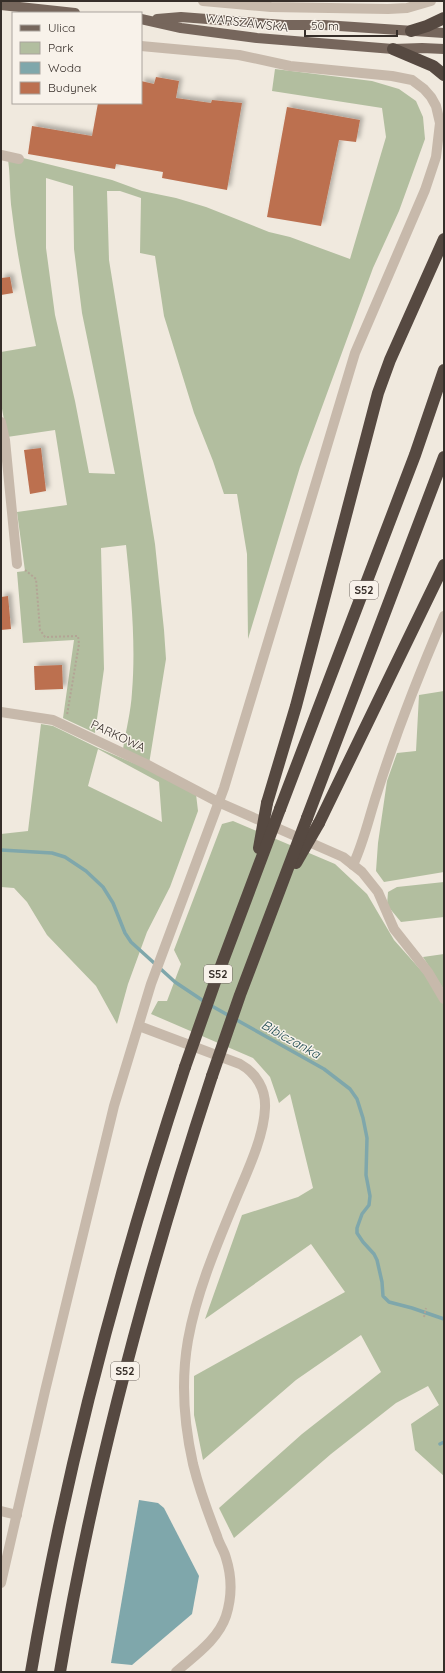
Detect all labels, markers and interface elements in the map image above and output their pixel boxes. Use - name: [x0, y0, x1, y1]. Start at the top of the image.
- street label: WARSZAWSKA: [205, 10, 289, 35]
- legend: [12, 12, 142, 104]
- scale bar: [305, 12, 397, 38]
- text: 50 m: [311, 18, 339, 33]
- text: Ulica: [48, 20, 75, 35]
- text: Park: [48, 40, 73, 55]
- text: Woda: [48, 60, 81, 75]
- text: Budynek: [48, 80, 97, 95]
- road number: S52: [350, 581, 378, 599]
- street label: PARKOWA: [89, 716, 148, 755]
- road number: S52: [204, 965, 232, 983]
- water label: Bibiczanka: [259, 1016, 324, 1062]
- road number: S52: [111, 1362, 139, 1380]

